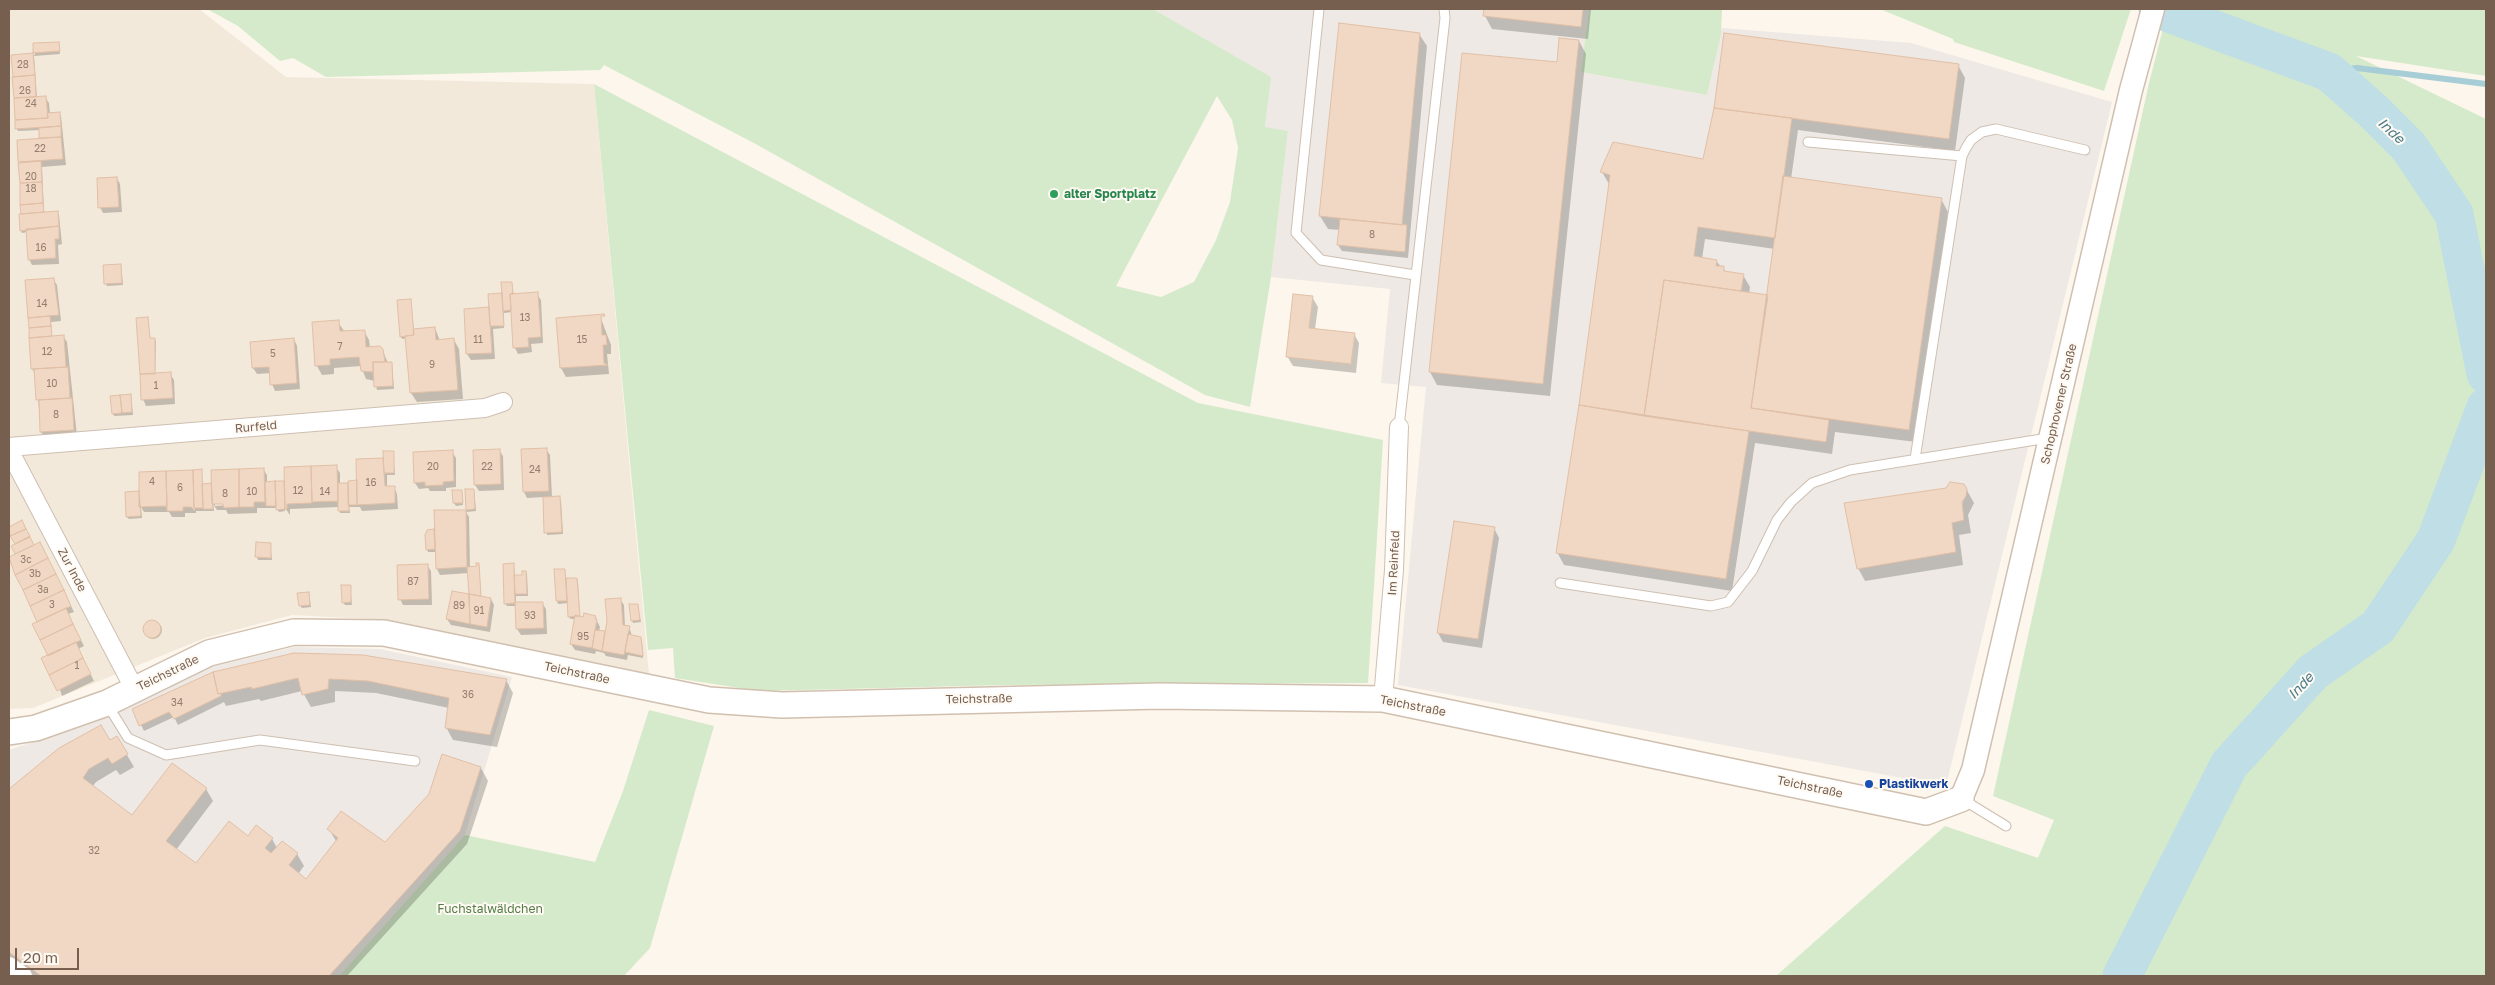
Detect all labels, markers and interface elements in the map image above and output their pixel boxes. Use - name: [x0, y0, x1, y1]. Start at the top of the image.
- house number: 28: [17, 59, 29, 71]
- house number: 26: [19, 85, 31, 97]
- house number: 24: [25, 98, 37, 110]
- water label: Inde: [2374, 115, 2408, 147]
- house number: 22: [34, 143, 46, 155]
- house number: 20: [25, 171, 37, 183]
- house number: 18: [26, 183, 36, 195]
- place label: alter Sportplatz: [1064, 187, 1156, 201]
- marker: alter Sportplatz: [1048, 188, 1060, 200]
- house number: 8: [1369, 229, 1375, 241]
- house number: 16: [36, 242, 46, 254]
- house number: 14: [37, 298, 47, 310]
- house number: 13: [520, 312, 530, 324]
- house number: 11: [473, 334, 483, 346]
- house number: 15: [577, 334, 587, 346]
- house number: 7: [337, 341, 343, 353]
- street label: Schophovener Straße: [2038, 342, 2080, 466]
- house number: 12: [42, 346, 52, 358]
- house number: 5: [270, 348, 276, 360]
- house number: 9: [429, 359, 435, 371]
- house number: 10: [46, 378, 58, 390]
- house number: 1: [154, 380, 158, 392]
- house number: 8: [53, 409, 59, 421]
- street label: Rurfeld: [234, 418, 278, 436]
- house number: 20: [427, 461, 439, 473]
- house number: 22: [481, 461, 493, 473]
- house number: 24: [529, 464, 541, 476]
- house number: 4: [149, 476, 155, 488]
- house number: 16: [366, 477, 376, 489]
- house number: 6: [177, 482, 183, 494]
- house number: 12: [293, 485, 303, 497]
- house number: 10: [246, 486, 258, 498]
- house number: 14: [320, 486, 330, 498]
- house number: 8: [222, 488, 228, 500]
- street label: Im Reinfeld: [1385, 530, 1403, 596]
- street label: Zur Inde: [55, 546, 89, 594]
- house number: 3c: [20, 554, 32, 566]
- house number: 3b: [29, 568, 41, 580]
- house number: 87: [407, 576, 419, 588]
- house number: 3a: [37, 584, 49, 596]
- house number: 3: [49, 599, 55, 611]
- house number: 89: [453, 600, 465, 612]
- house number: 91: [474, 605, 484, 617]
- house number: 93: [524, 610, 536, 622]
- house number: 95: [577, 631, 589, 643]
- street label: Teichstraße: [135, 652, 201, 694]
- street label: Teichstraße: [543, 659, 611, 687]
- house number: 1: [75, 660, 79, 672]
- water label: Inde: [2285, 669, 2317, 703]
- house number: 36: [462, 689, 474, 701]
- street label: Teichstraße: [945, 691, 1013, 707]
- street label: Teichstraße: [1379, 693, 1447, 719]
- house number: 34: [171, 697, 183, 709]
- street label: Teichstraße: [1776, 773, 1844, 801]
- place label: Plastikwerk: [1879, 777, 1948, 791]
- marker: Plastikwerk: [1863, 778, 1875, 790]
- house number: 32: [88, 845, 100, 857]
- park label: Fuchstalwäldchen: [437, 902, 543, 916]
- scale bar: [18, 938, 81, 970]
- text: 20 m: [23, 948, 58, 966]

